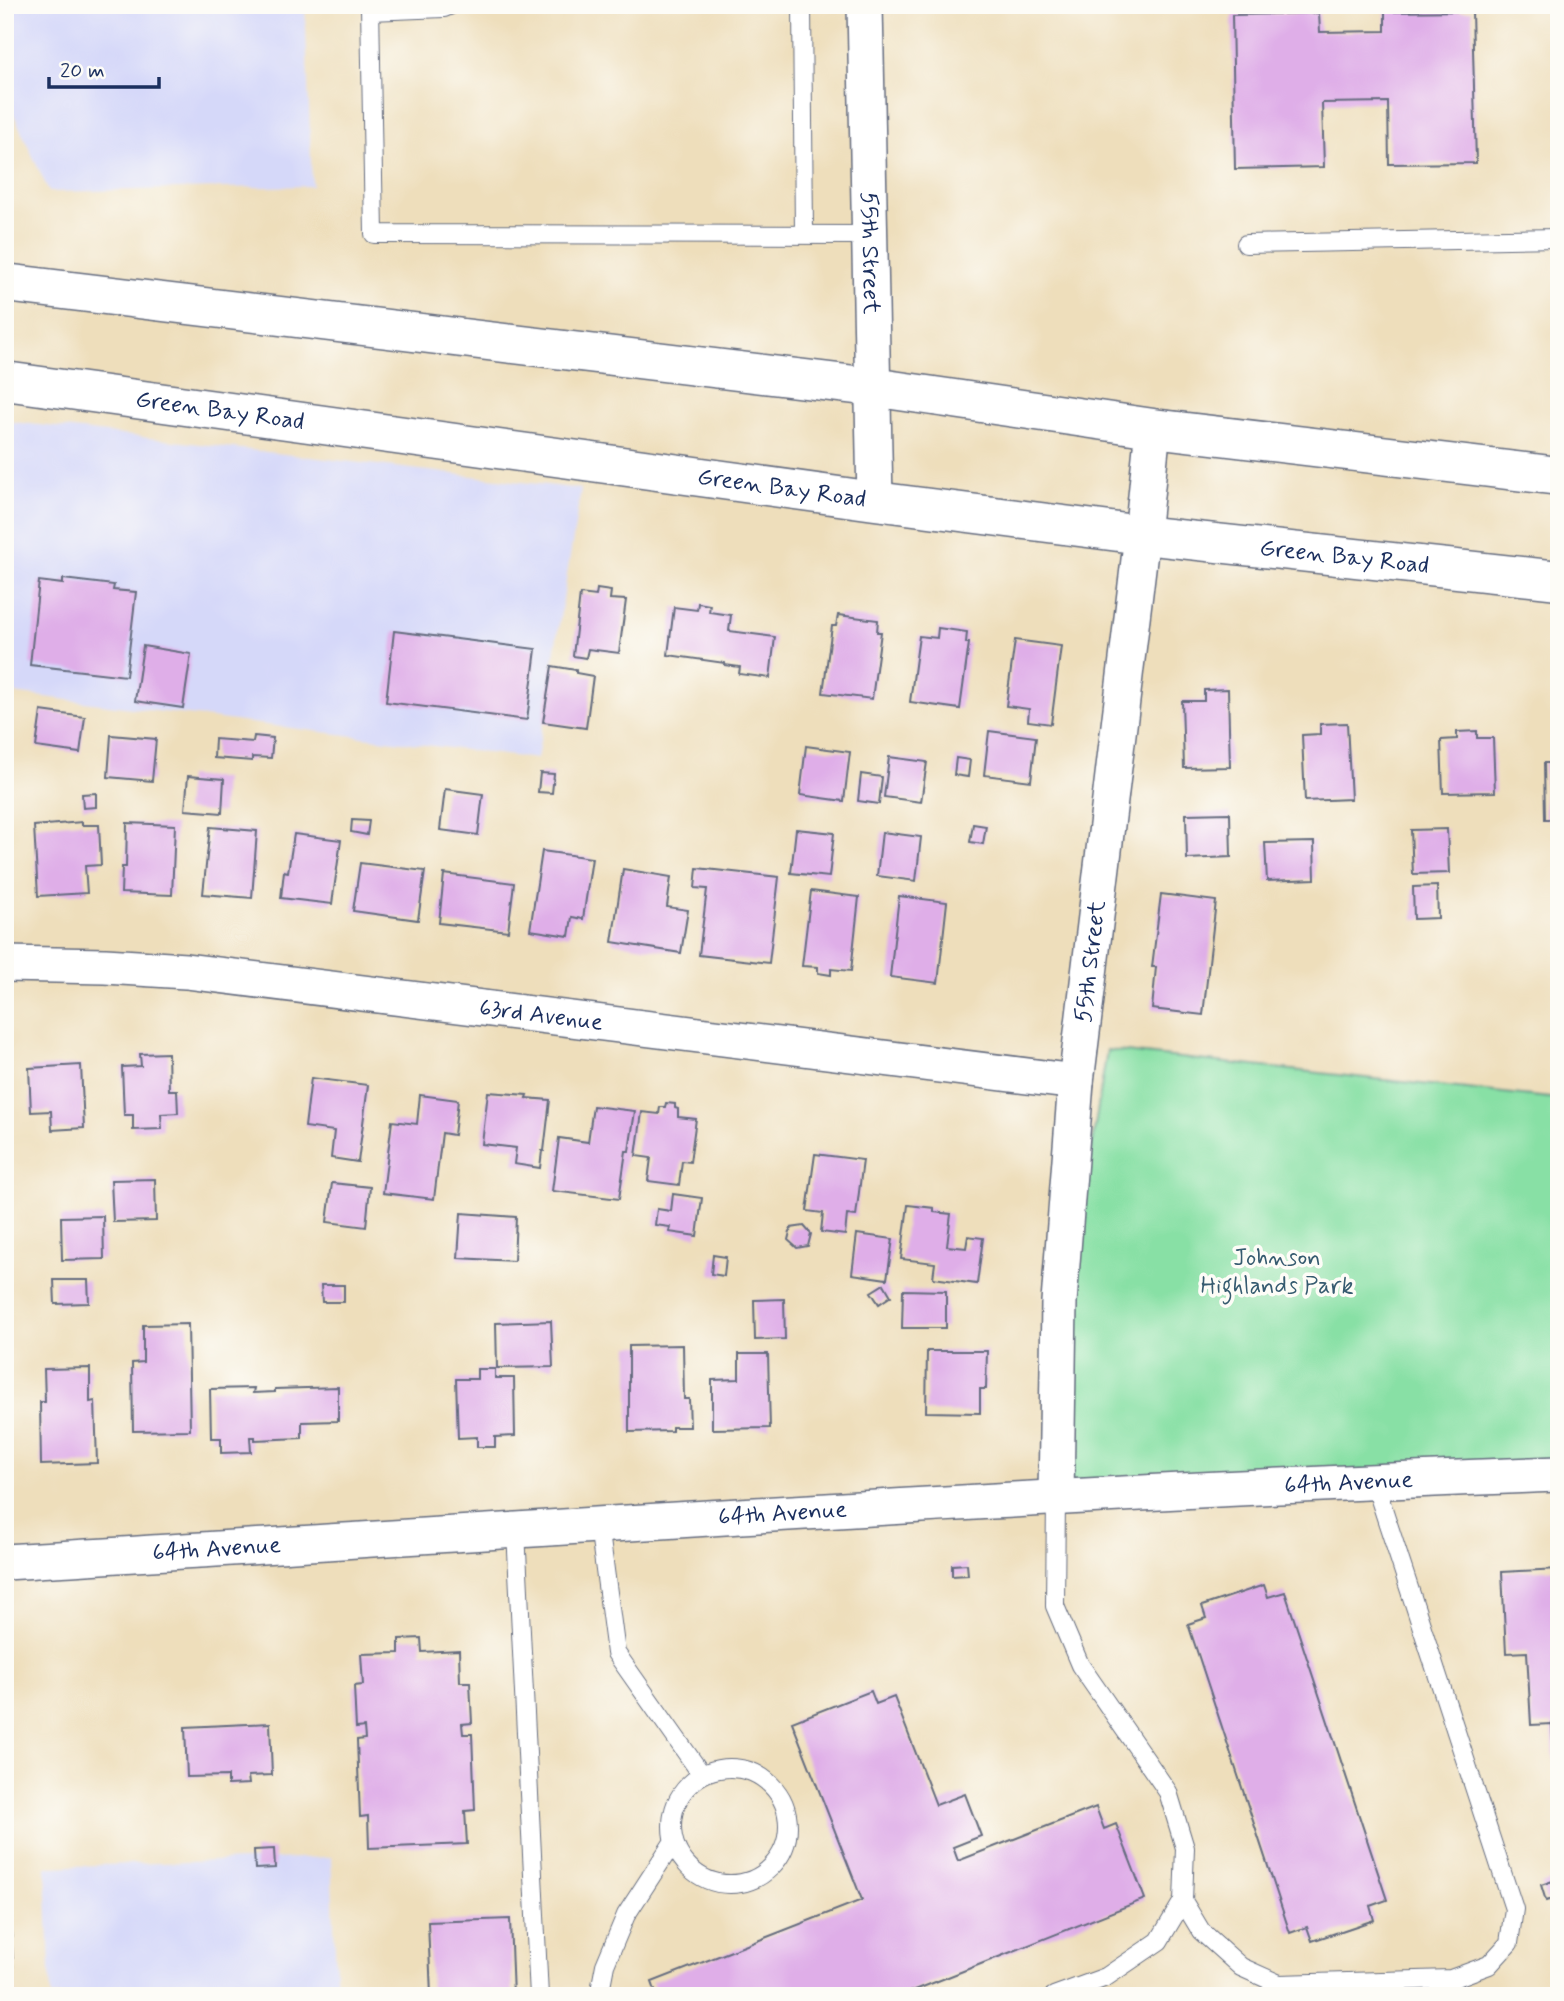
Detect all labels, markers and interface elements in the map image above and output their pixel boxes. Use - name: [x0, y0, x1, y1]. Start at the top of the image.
- scale bar: [49, 46, 159, 90]
- text: 20 m: [60, 57, 105, 85]
- street label: 55th Street: [853, 191, 887, 315]
- street label: Green Bay Road: [134, 384, 306, 438]
- street label: Green Bay Road: [695, 461, 868, 515]
- street label: Green Bay Road: [1258, 532, 1431, 581]
- street label: 55th Street: [1068, 899, 1113, 1024]
- street label: 63rd Avenue: [477, 992, 605, 1038]
- park label: Johnson Highlands Park: [1200, 1243, 1354, 1305]
- street label: 64th Avenue: [1284, 1464, 1414, 1501]
- street label: 64th Avenue: [717, 1494, 848, 1533]
- street label: 64th Avenue: [151, 1529, 282, 1568]

